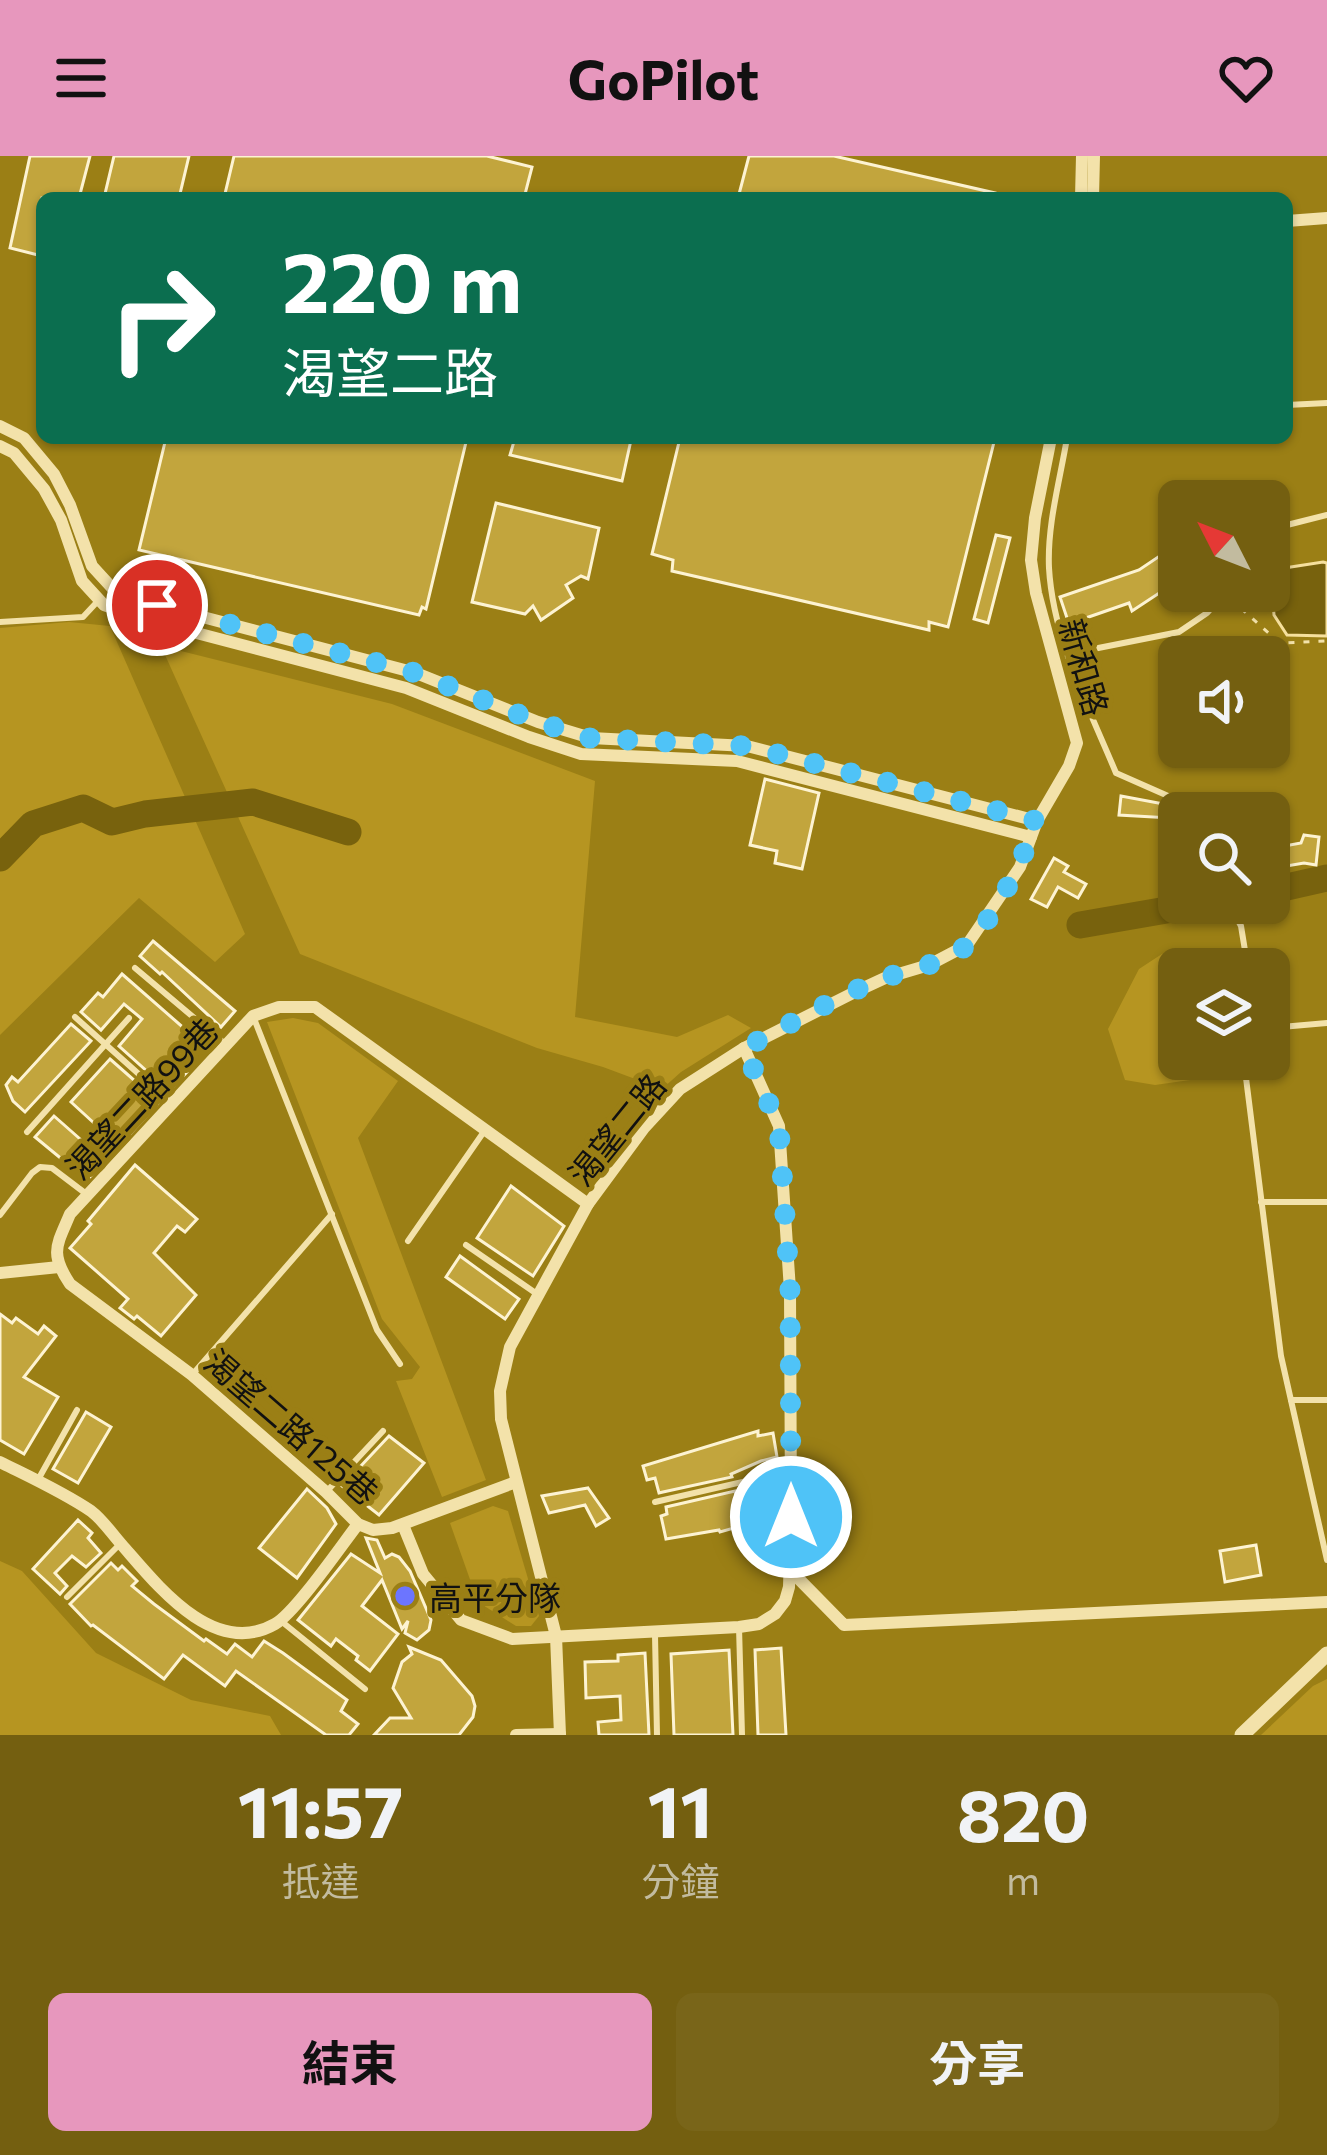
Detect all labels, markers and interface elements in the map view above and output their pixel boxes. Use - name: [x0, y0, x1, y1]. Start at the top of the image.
- icon: menu: [48, 45, 114, 111]
- text: GoPilot: [568, 45, 759, 111]
- icon: heart: [1213, 45, 1279, 111]
- text: 220 m: [282, 228, 522, 330]
- icon: right: [84, 240, 240, 396]
- text: 渴望二路: [282, 338, 498, 404]
- north arrow: [1158, 480, 1290, 612]
- map controls: [1158, 480, 1290, 1080]
- pin: [106, 554, 208, 656]
- icon: arrive: [124, 572, 190, 638]
- street label: 新和路: [1052, 614, 1118, 720]
- button: sound: [1158, 636, 1290, 768]
- button: search: [1158, 792, 1290, 924]
- button: layers: [1158, 948, 1290, 1080]
- street label: 渴望二路99巷: [56, 1009, 226, 1187]
- street label: 渴望二路: [559, 1065, 673, 1193]
- street label: 渴望二路125巷: [197, 1340, 387, 1512]
- position arrow: [728, 1454, 854, 1580]
- place label: 高平分隊: [429, 1576, 561, 1617]
- marker: 高平分隊: [392, 1583, 418, 1609]
- text: 11:57: [238, 1765, 403, 1853]
- text: 11: [648, 1765, 713, 1853]
- text: 820: [957, 1769, 1089, 1857]
- text: m: [1006, 1855, 1040, 1903]
- text: 抵達: [282, 1856, 360, 1904]
- text: 分鐘: [641, 1856, 719, 1904]
- button: 結束: [48, 1993, 652, 2131]
- button: 分享: [676, 1993, 1279, 2131]

